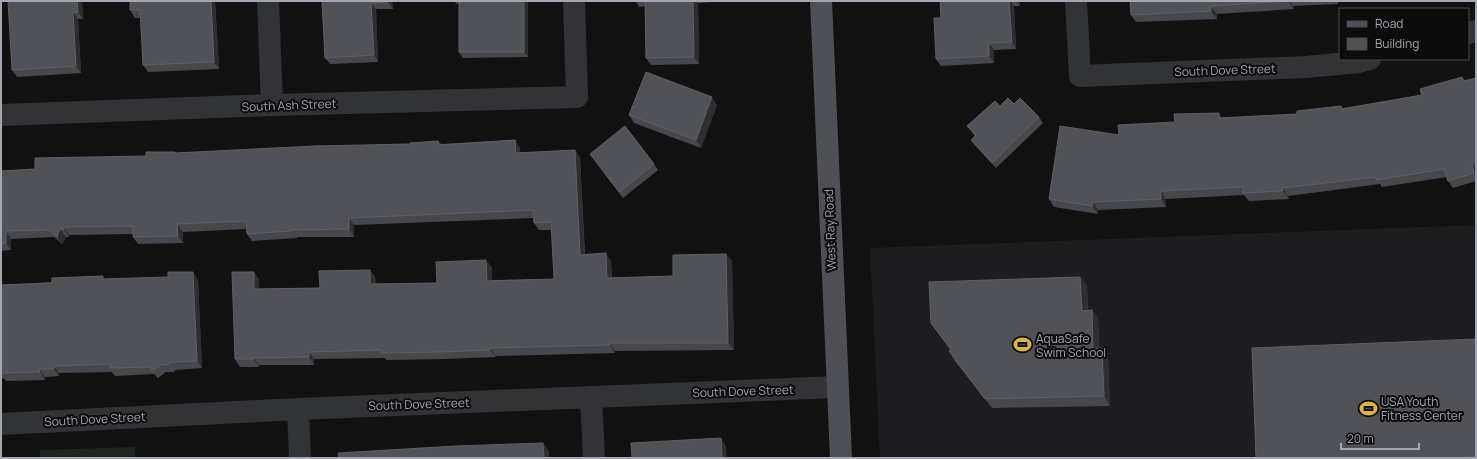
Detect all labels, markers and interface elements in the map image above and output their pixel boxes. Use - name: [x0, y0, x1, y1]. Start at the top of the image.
- legend: [1339, 8, 1469, 60]
- text: Road: [1375, 15, 1403, 32]
- text: Building: [1375, 35, 1419, 52]
- street label: South Dove Street: [1174, 60, 1276, 80]
- street label: South Ash Street: [241, 95, 337, 115]
- street label: West Ray Road: [820, 189, 840, 271]
- place label: AquaSafe Swim School: [1036, 330, 1106, 361]
- sports icon: AquaSafe Swim School: [1013, 335, 1033, 355]
- street label: South Dove Street: [692, 381, 794, 401]
- place label: USA Youth Fitness Center: [1381, 393, 1463, 424]
- street label: South Dove Street: [368, 394, 470, 414]
- sports icon: USA Youth Fitness Center: [1358, 398, 1378, 418]
- street label: South Dove Street: [44, 408, 146, 430]
- scale bar: [1341, 425, 1419, 451]
- text: 20 m: [1347, 430, 1374, 447]

